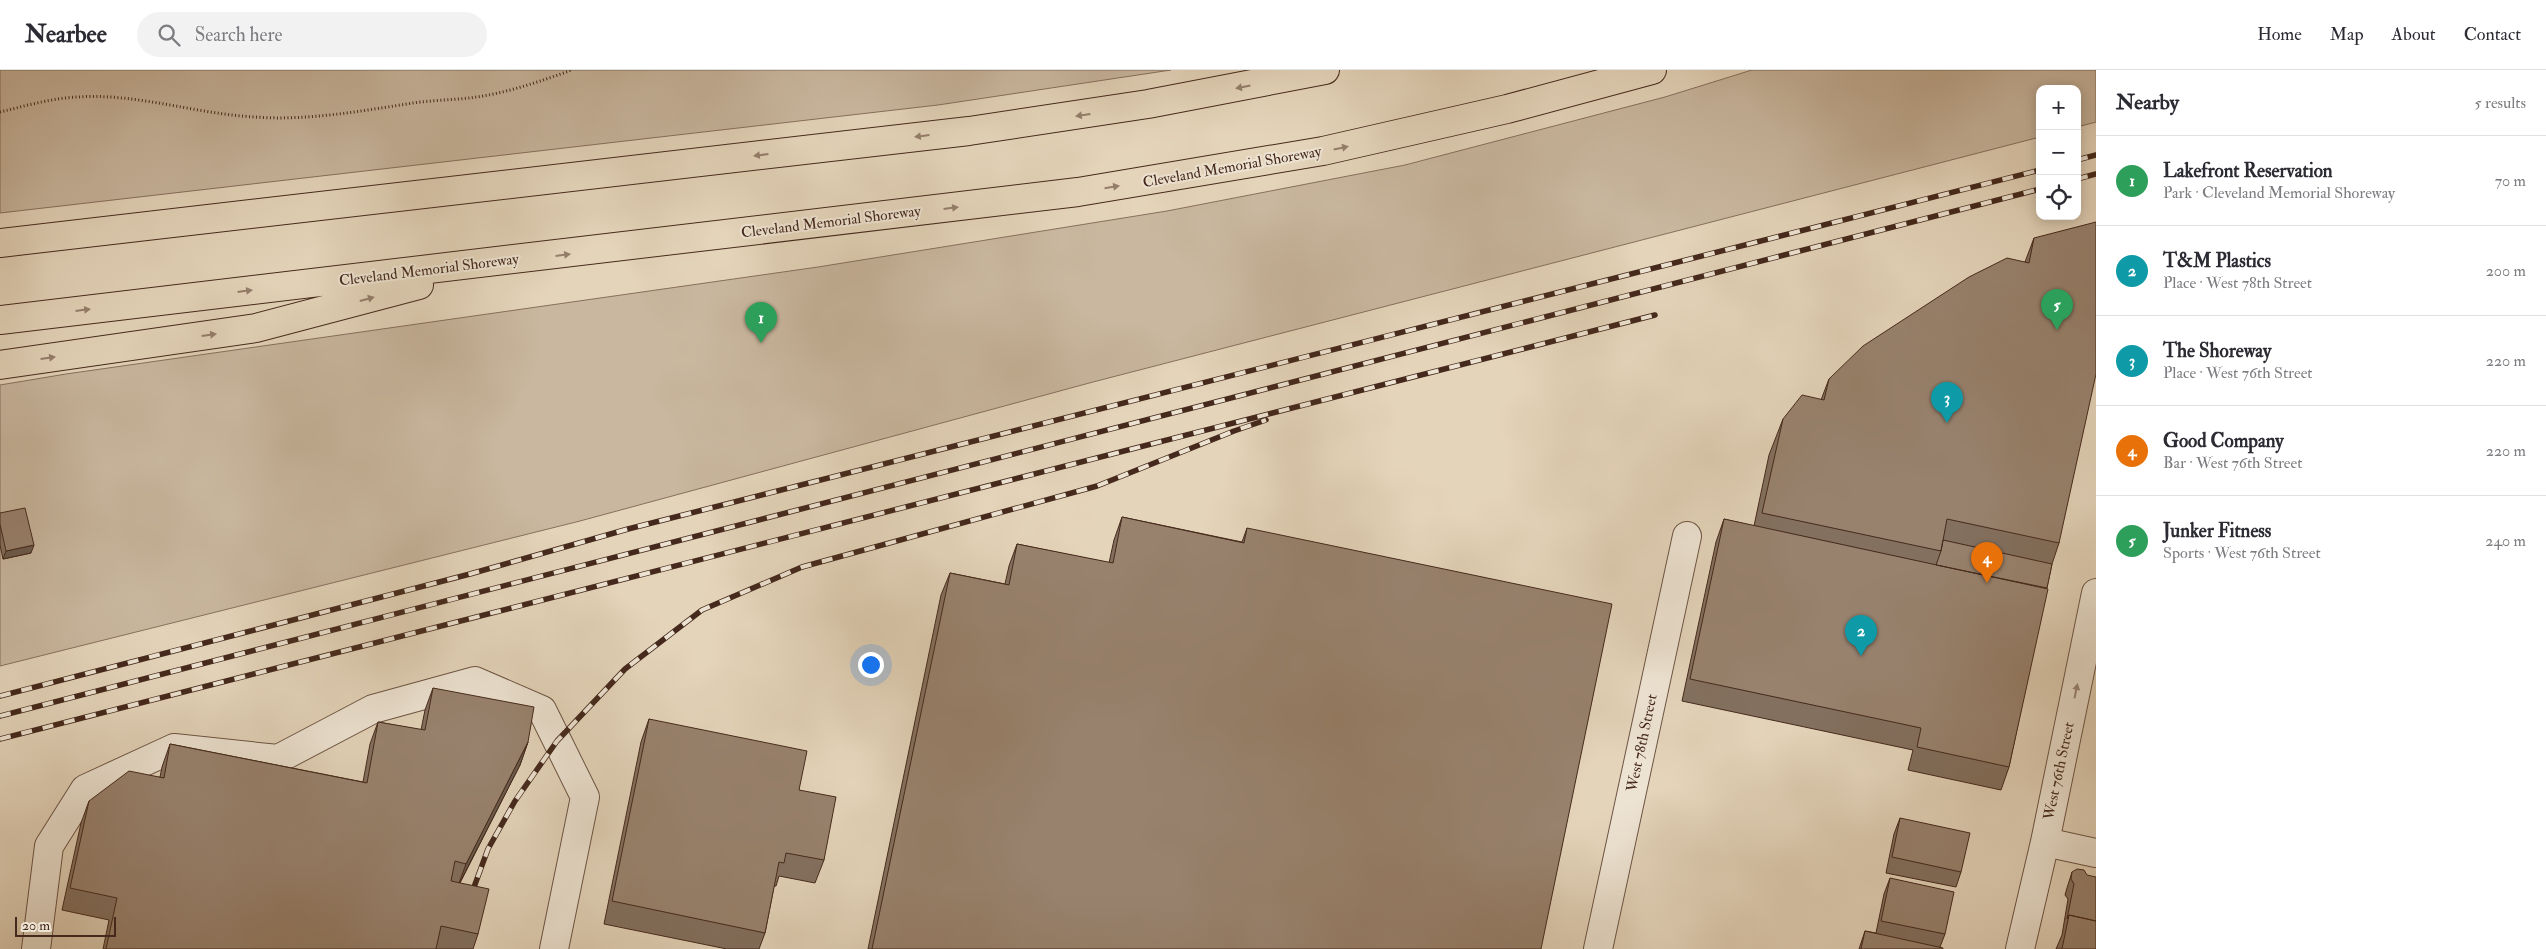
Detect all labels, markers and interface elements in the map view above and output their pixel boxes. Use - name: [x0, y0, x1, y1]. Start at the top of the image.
- search box: [137, 12, 487, 57]
- text: Nearbee: [25, 19, 107, 50]
- icon: search: [155, 21, 183, 49]
- text: Search here: [195, 23, 282, 47]
- text: Home: [2257, 23, 2302, 46]
- text: Map: [2330, 23, 2364, 46]
- text: About: [2392, 23, 2436, 46]
- text: Contact: [2464, 23, 2521, 46]
- one-way arrow: [1235, 84, 1251, 92]
- map controls: [2036, 85, 2081, 220]
- button: +: [2036, 85, 2081, 130]
- text: Nearby: [2116, 89, 2179, 116]
- text: 5 results: [2475, 93, 2526, 113]
- one-way arrow: [1075, 111, 1091, 119]
- button: −: [2036, 130, 2081, 175]
- one-way arrow: [914, 132, 930, 140]
- street label: Cleveland Memorial Shoreway: [1141, 142, 1323, 192]
- one-way arrow: [1333, 143, 1349, 151]
- one-way arrow: [752, 151, 768, 159]
- text: Lakefront Reservation: [2163, 159, 2333, 183]
- text: 1: [2129, 171, 2135, 191]
- text: 70 m: [2495, 171, 2526, 191]
- button: locate: [2036, 175, 2081, 220]
- one-way arrow: [1104, 183, 1120, 191]
- text: Park · Cleveland Memorial Shoreway: [2163, 183, 2395, 203]
- street label: Cleveland Memorial Shoreway: [740, 201, 922, 242]
- one-way arrow: [943, 204, 959, 212]
- street label: Cleveland Memorial Shoreway: [338, 249, 520, 290]
- text: T&M Plastics: [2163, 249, 2271, 273]
- one-way arrow: [556, 250, 572, 258]
- text: 2: [2128, 261, 2136, 281]
- text: 200 m: [2486, 261, 2526, 281]
- text: Place · West 78th Street: [2163, 273, 2312, 293]
- one-way arrow: [237, 287, 253, 295]
- pin: 5: [2041, 289, 2073, 330]
- one-way arrow: [360, 295, 375, 303]
- pin: 1: [745, 302, 777, 343]
- one-way arrow: [76, 306, 92, 314]
- one-way arrow: [201, 331, 217, 339]
- text: The Shoreway: [2163, 339, 2271, 363]
- text: 3: [2129, 351, 2135, 371]
- text: 220 m: [2486, 351, 2526, 371]
- one-way arrow: [41, 354, 57, 362]
- text: Place · West 76th Street: [2163, 363, 2313, 383]
- pin: 3: [1931, 382, 1963, 423]
- text: Good Company: [2163, 429, 2284, 453]
- text: 4: [2128, 441, 2136, 461]
- text: 220 m: [2486, 441, 2526, 461]
- text: Bar · West 76th Street: [2163, 453, 2302, 473]
- text: Junker Fitness: [2163, 519, 2271, 543]
- text: 5: [2128, 531, 2136, 551]
- text: 240 m: [2485, 531, 2526, 551]
- pin: 4: [1971, 542, 2003, 583]
- text: Sports · West 76th Street: [2163, 543, 2321, 563]
- pin: 2: [1845, 615, 1877, 656]
- your location: [858, 652, 884, 678]
- one-way arrow: [2072, 684, 2080, 699]
- street label: West 78th Street: [1622, 692, 1662, 795]
- street label: West 76th Street: [2039, 720, 2079, 823]
- scale bar: [15, 914, 116, 937]
- text: 20 m: [22, 917, 50, 934]

